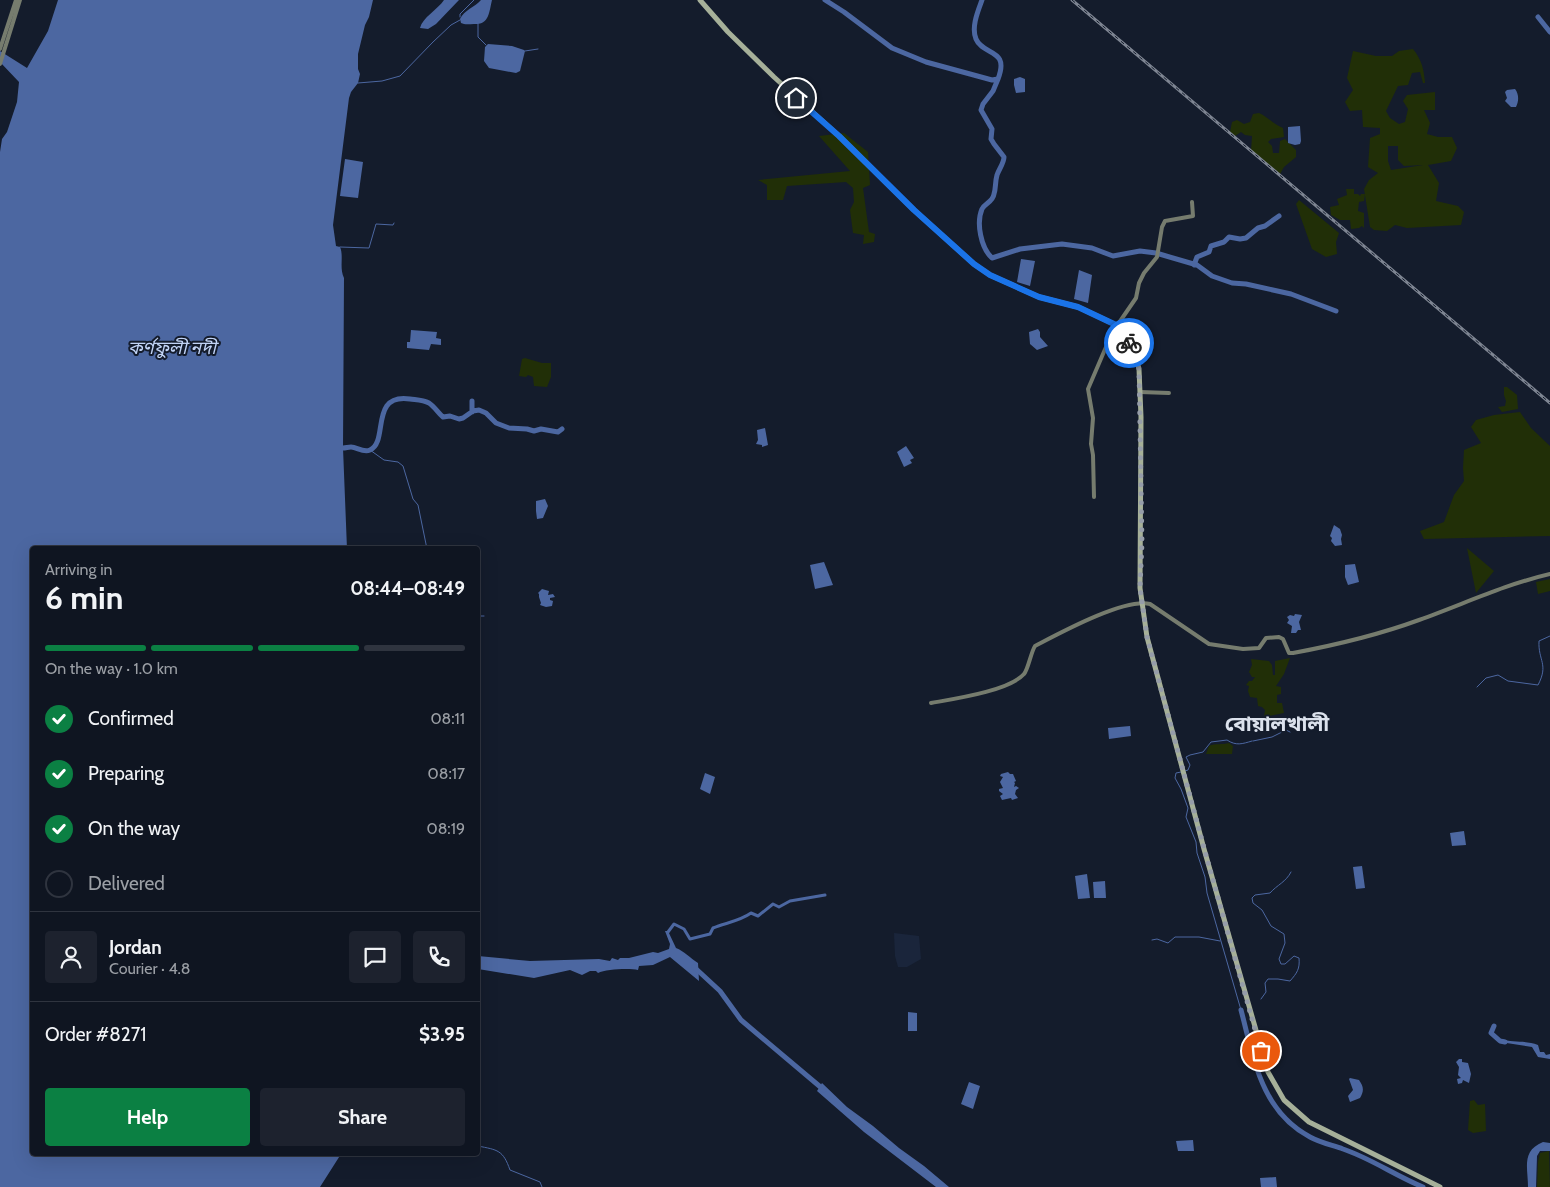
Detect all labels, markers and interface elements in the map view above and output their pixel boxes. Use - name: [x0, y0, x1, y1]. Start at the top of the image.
- pin: [775, 77, 817, 119]
- icon: home: [782, 84, 810, 112]
- courier: [1104, 318, 1154, 368]
- icon: bike: [1115, 329, 1143, 357]
- water label: কর্ণফুলী নদী: [128, 337, 219, 359]
- text: Arriving in: [45, 560, 112, 579]
- text: 08:44–08:49: [350, 577, 465, 600]
- text: 6 min: [45, 578, 123, 617]
- text: On the way · 1.0 km: [45, 659, 178, 678]
- icon: check: [45, 705, 73, 733]
- text: Confirmed: [88, 707, 174, 730]
- text: 08:11: [430, 709, 465, 728]
- district label: বোয়ালখালী: [1225, 711, 1330, 736]
- icon: check: [45, 760, 73, 788]
- text: Preparing: [88, 762, 164, 785]
- text: 08:17: [428, 764, 465, 783]
- icon: check: [45, 815, 73, 843]
- text: On the way: [88, 817, 180, 840]
- text: 08:19: [427, 819, 465, 838]
- text: Delivered: [88, 872, 165, 895]
- button: person: [45, 931, 97, 983]
- button: chat: [349, 931, 401, 983]
- button: phone: [413, 931, 465, 983]
- text: Jordan: [109, 936, 162, 959]
- text: Courier · 4.8: [109, 959, 191, 978]
- text: Order #8271: [45, 1023, 146, 1046]
- text: $3.95: [419, 1023, 465, 1046]
- pin: [1240, 1030, 1282, 1072]
- icon: bag: [1247, 1037, 1275, 1065]
- button: Help: [45, 1088, 250, 1146]
- button: Share: [260, 1088, 465, 1146]

